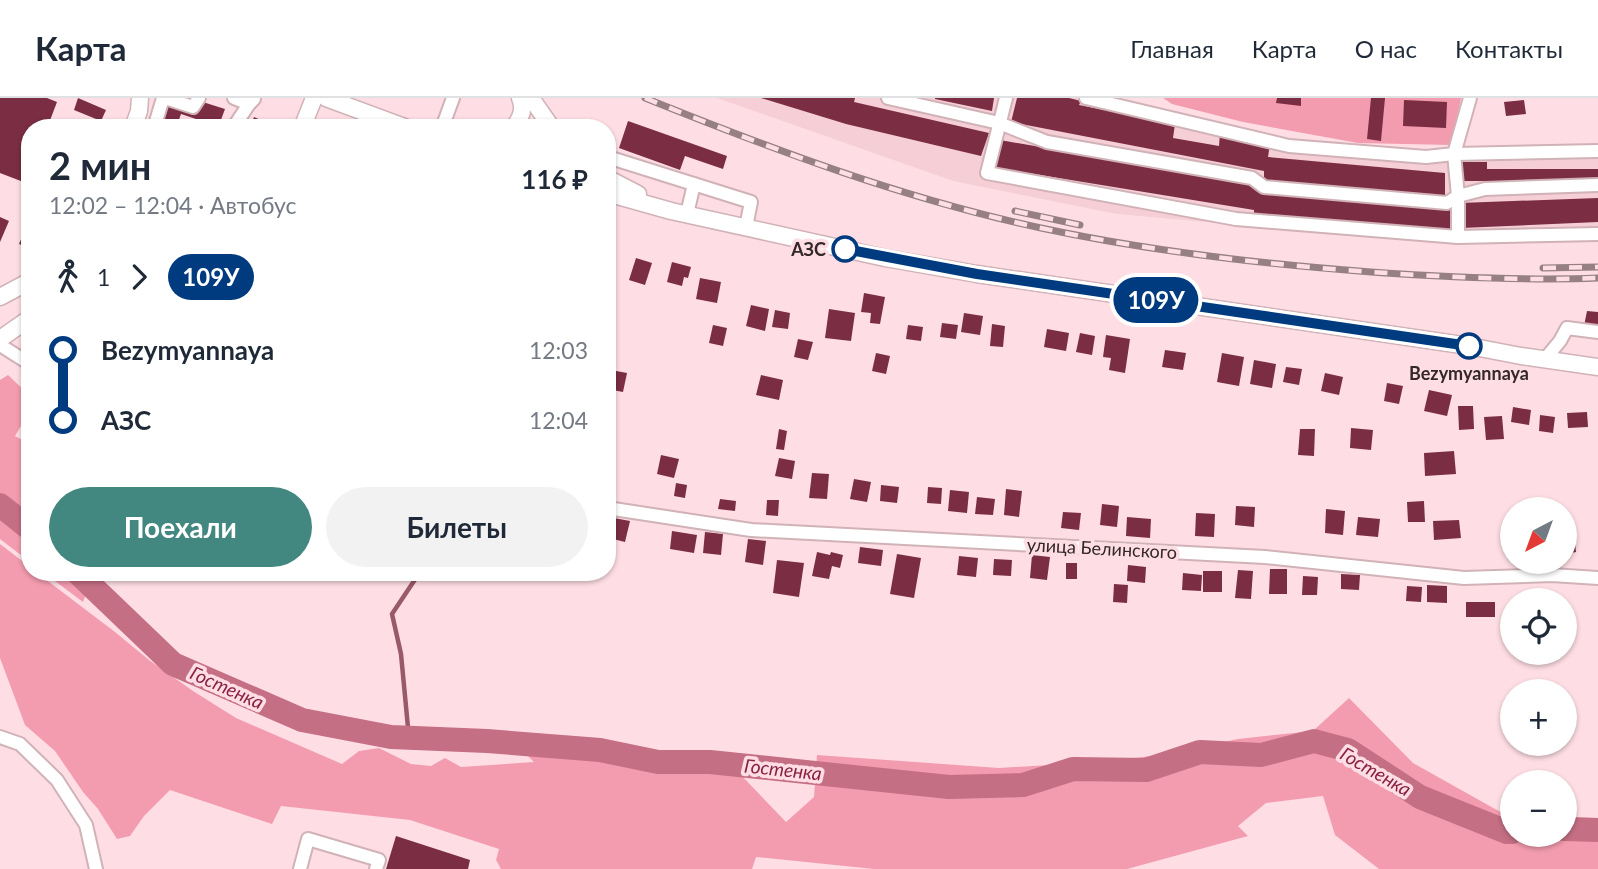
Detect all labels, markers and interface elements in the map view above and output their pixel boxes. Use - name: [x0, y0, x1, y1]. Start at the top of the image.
- text: Карта: [35, 28, 126, 68]
- text: Главная: [1130, 34, 1214, 63]
- text: Карта: [1252, 34, 1317, 63]
- text: О нас: [1355, 34, 1417, 63]
- text: Контакты: [1455, 34, 1563, 63]
- text: 2 мин: [49, 142, 151, 188]
- text: 116 ₽: [521, 163, 588, 195]
- text: 12:02 – 12:04 · Автобус: [49, 191, 297, 219]
- marker: АЗС: [832, 236, 858, 262]
- place label: АЗС: [790, 238, 826, 260]
- icon: walk: [49, 258, 87, 296]
- icon: forward: [120, 258, 158, 296]
- text: 109У: [182, 262, 240, 291]
- text: 1: [97, 263, 110, 291]
- line badge: 109У: [1107, 277, 1205, 323]
- text: 109У: [1127, 285, 1185, 314]
- marker: Bezymyannaya: [1456, 333, 1482, 359]
- text: Bezymyannaya: [101, 334, 274, 366]
- text: 12:03: [529, 336, 588, 364]
- place label: Bezymyannaya: [1409, 362, 1529, 384]
- text: АЗС: [101, 404, 151, 436]
- text: 12:04: [529, 406, 588, 434]
- button: Поехали: [49, 487, 312, 567]
- button: Билеты: [326, 487, 588, 567]
- north arrow: [1500, 497, 1577, 574]
- map controls: [1500, 497, 1577, 847]
- street label: улица Белинского: [1026, 533, 1178, 563]
- button: locate: [1500, 588, 1577, 665]
- water label: Гостенка: [187, 661, 267, 713]
- button: +: [1500, 679, 1577, 756]
- water label: Гостенка: [1337, 742, 1415, 800]
- water label: Гостенка: [743, 753, 823, 785]
- button: −: [1500, 770, 1577, 847]

